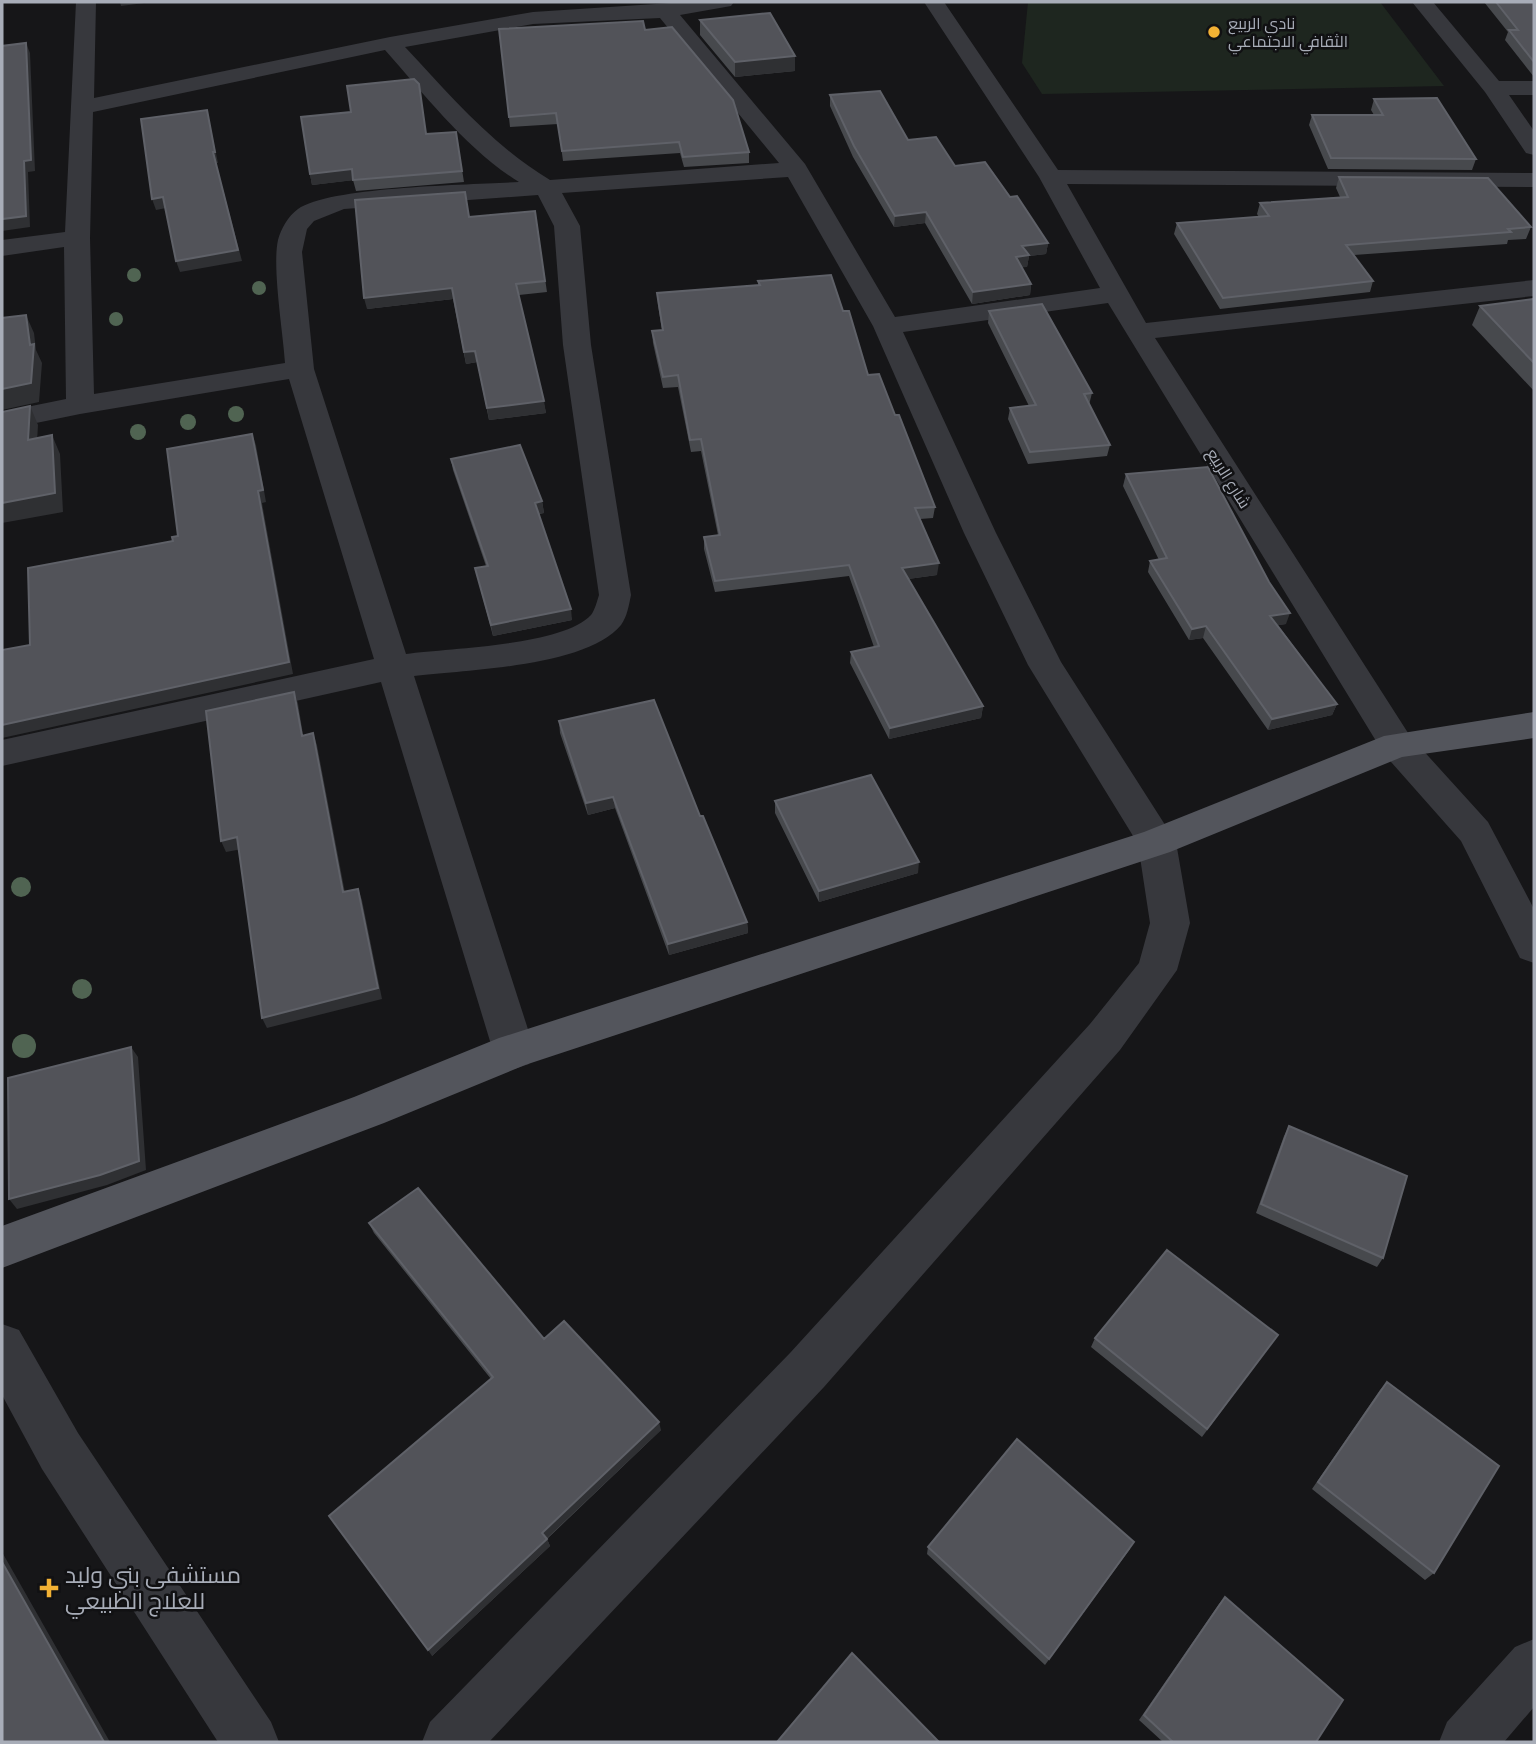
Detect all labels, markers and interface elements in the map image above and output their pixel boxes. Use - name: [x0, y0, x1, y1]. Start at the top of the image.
- place label: نادي الربيع الثقافي الاجتماعي: [1228, 14, 1348, 55]
- marker: نادي الربيع الثقافي الاجتماعي: [1206, 24, 1222, 40]
- street label: شارع الربيع: [1201, 445, 1254, 513]
- place label: مستشفى بني وليد للعلاج الطبيعي: [65, 1561, 241, 1619]
- marker: مستشفى بني وليد للعلاج الطبيعي: [39, 1578, 59, 1598]

